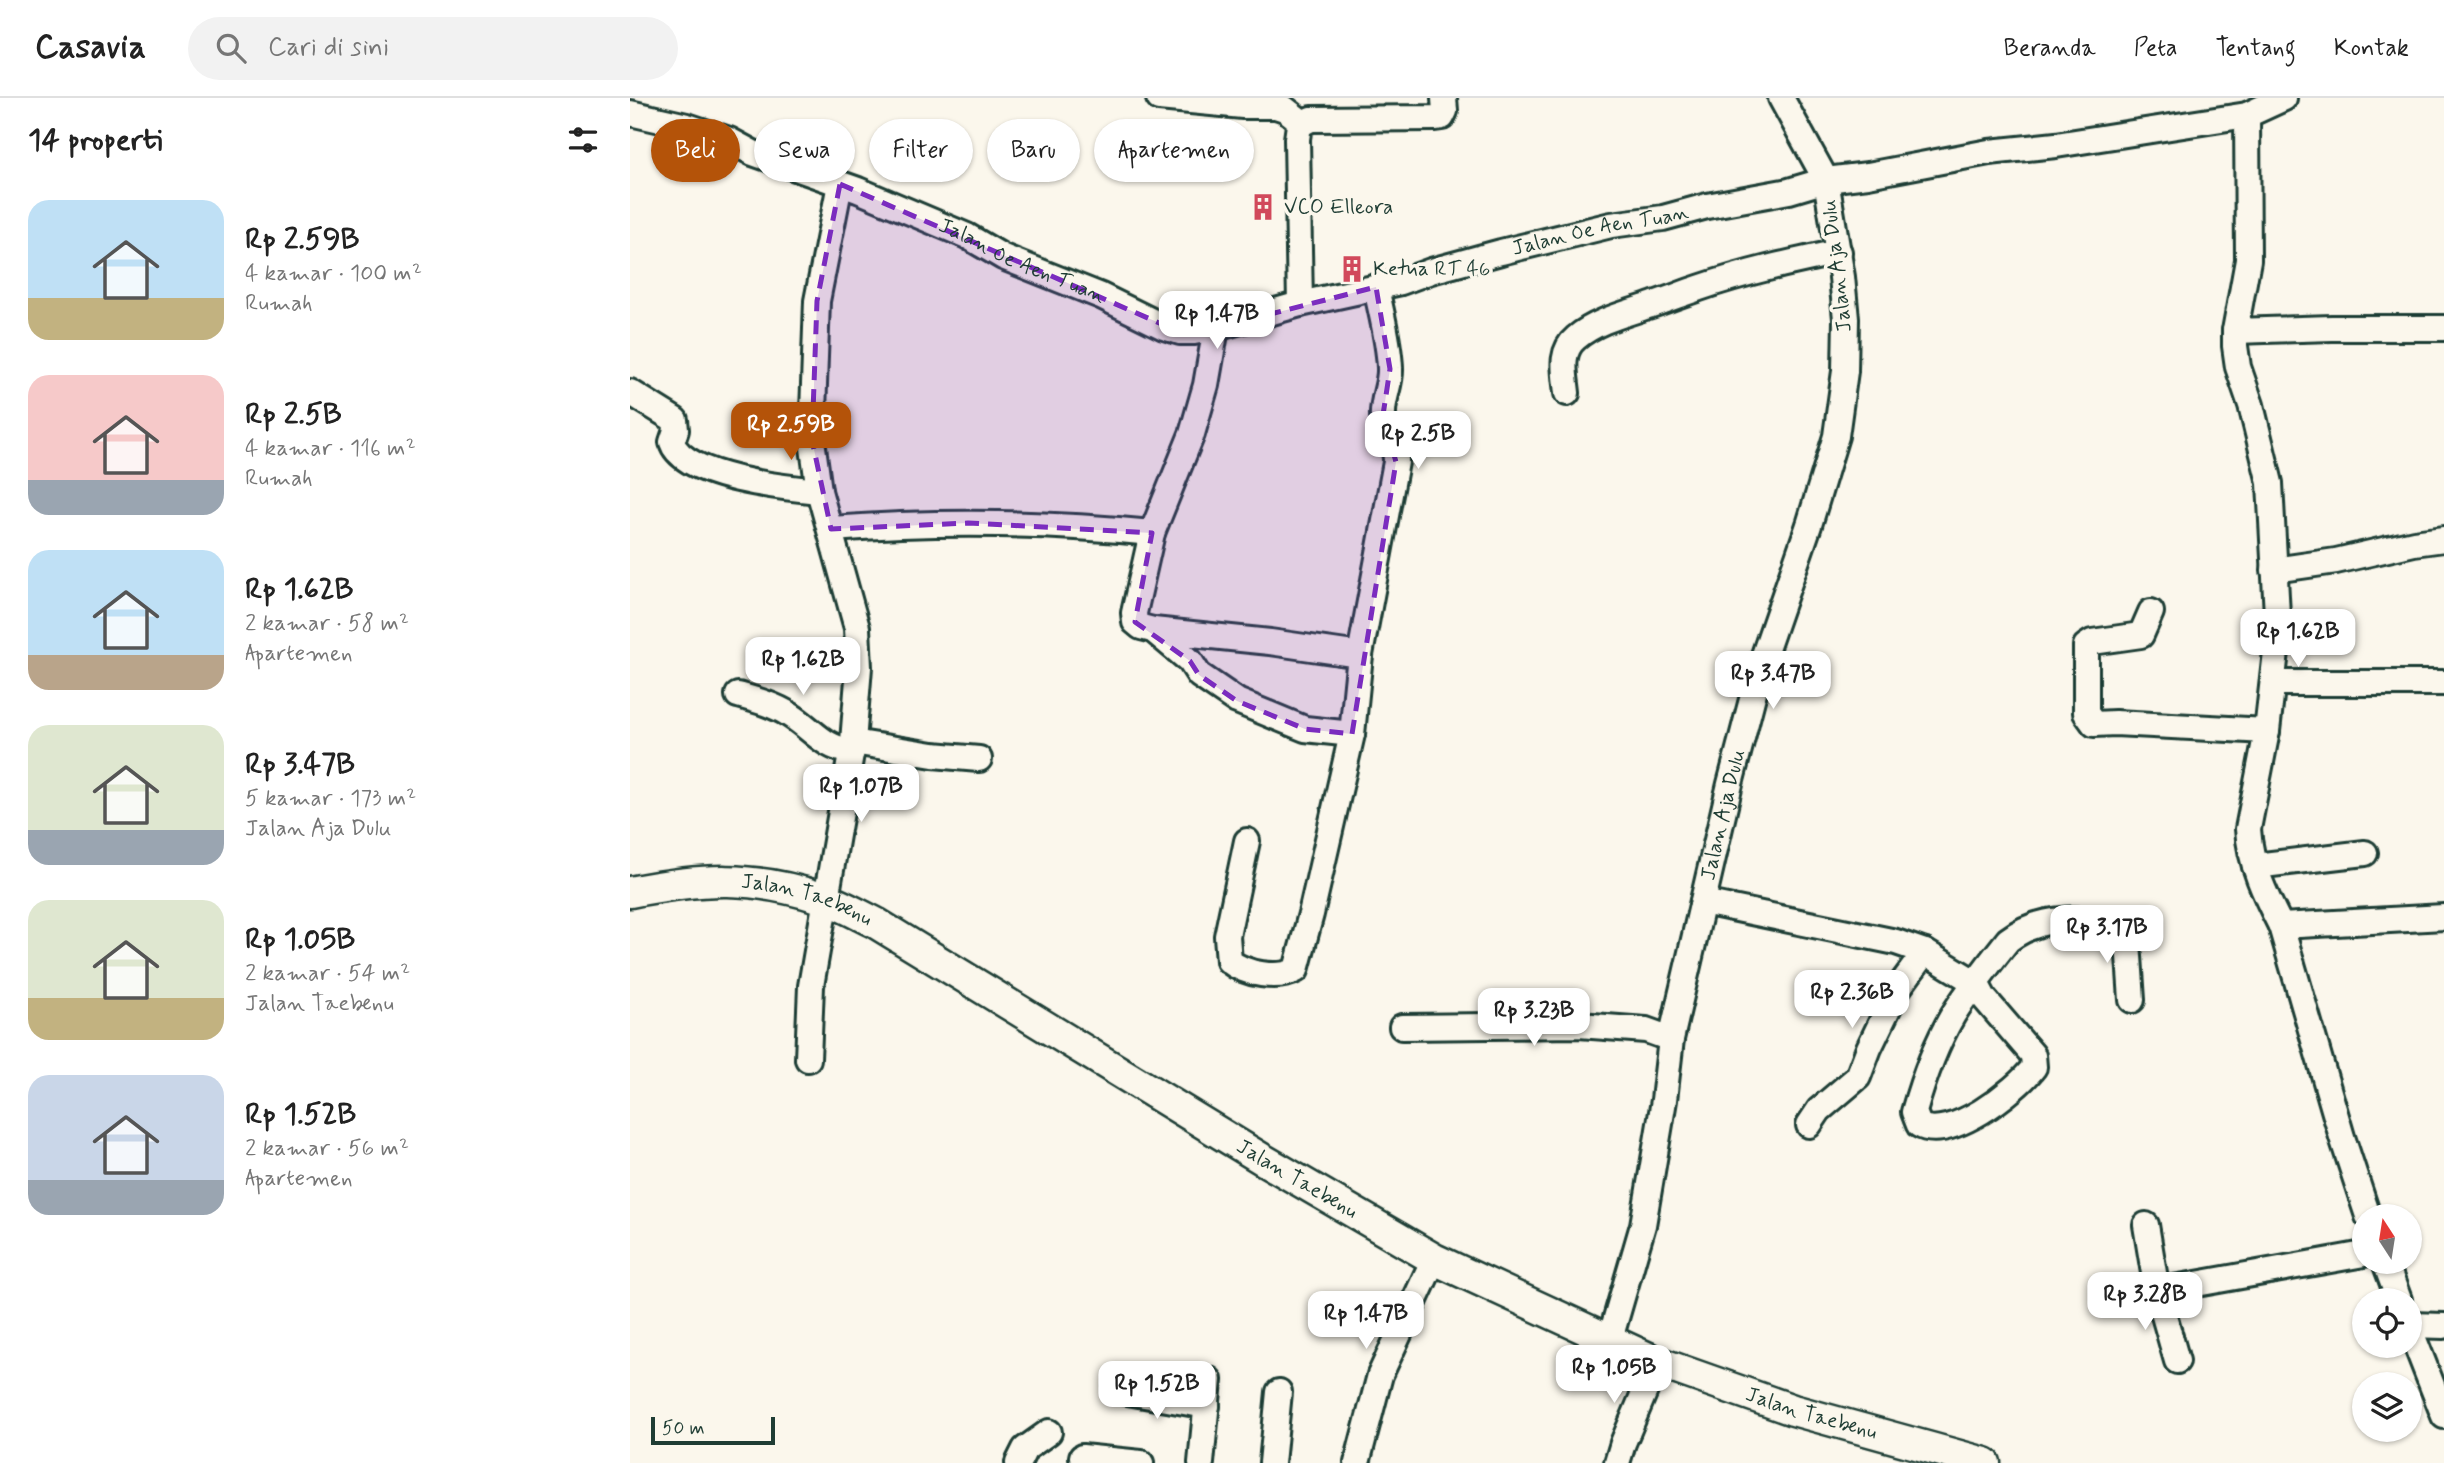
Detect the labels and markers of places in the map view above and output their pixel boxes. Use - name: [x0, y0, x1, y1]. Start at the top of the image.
- building icon: VCO Elleora: [1248, 192, 1278, 222]
- place label: VCO Elleora: [1284, 193, 1393, 221]
- building icon: Ketua RT 46: [1337, 254, 1367, 284]
- place label: Ketua RT 46: [1373, 255, 1490, 283]
- pin: Rp 1.47B: [1145, 292, 1289, 351]
- pin: Rp 2.59B: [719, 402, 863, 462]
- pin: Rp 2.5B: [1353, 412, 1483, 471]
- pin: Rp 1.62B: [2226, 610, 2370, 669]
- pin: Rp 1.62B: [731, 638, 875, 697]
- pin: Rp 3.47B: [1701, 652, 1845, 711]
- pin: Rp 1.07B: [789, 764, 933, 824]
- pin: Rp 3.17B: [2035, 906, 2179, 965]
- pin: Rp 2.36B: [1780, 970, 1924, 1030]
- pin: Rp 3.23B: [1462, 988, 1606, 1048]
- pin: Rp 3.28B: [2073, 1272, 2217, 1332]
- pin: Rp 1.47B: [1294, 1292, 1438, 1351]
- pin: Rp 1.05B: [1542, 1346, 1686, 1405]
- pin: Rp 1.52B: [1085, 1362, 1229, 1421]

